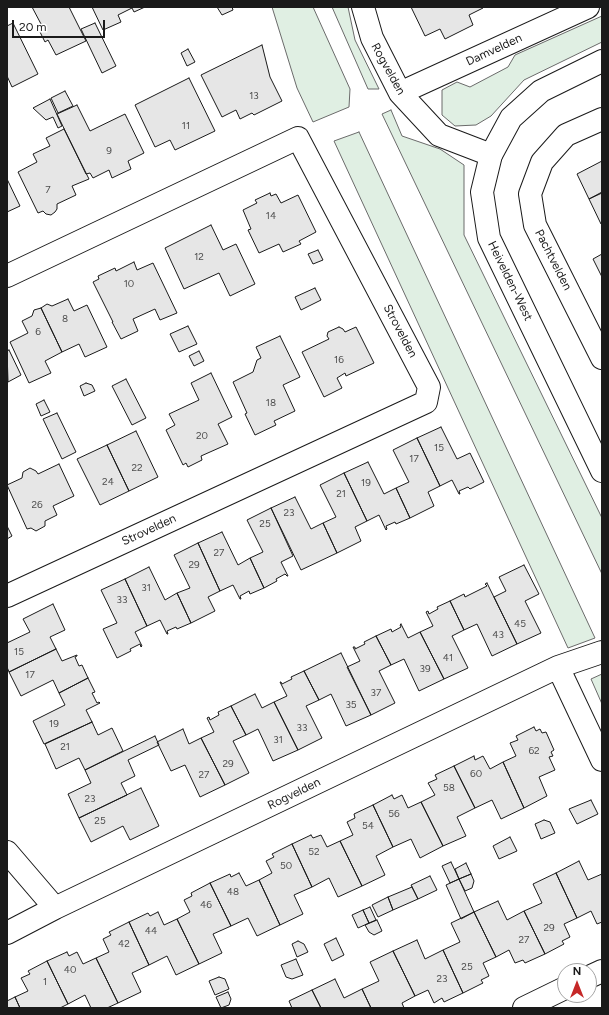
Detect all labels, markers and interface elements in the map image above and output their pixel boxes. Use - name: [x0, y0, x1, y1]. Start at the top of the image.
- scale bar: [14, 12, 107, 38]
- text: 20 m: [19, 20, 47, 34]
- street label: Damvelden: [464, 31, 524, 69]
- street label: Rogvelden: [368, 41, 408, 97]
- house number: 13: [249, 90, 259, 102]
- house number: 11: [182, 120, 190, 132]
- house number: 9: [106, 145, 112, 157]
- house number: 7: [45, 184, 51, 196]
- house number: 14: [266, 210, 276, 222]
- street label: Pachtvelden: [532, 227, 574, 293]
- street label: Heivelden-West: [485, 239, 535, 323]
- house number: 12: [194, 251, 204, 263]
- house number: 10: [124, 278, 134, 290]
- street label: Strovelden: [380, 302, 420, 360]
- house number: 8: [62, 313, 68, 325]
- house number: 6: [35, 326, 41, 338]
- house number: 16: [334, 354, 344, 366]
- house number: 18: [266, 397, 276, 409]
- house number: 20: [196, 430, 208, 442]
- house number: 15: [434, 442, 444, 454]
- house number: 17: [409, 453, 419, 465]
- house number: 22: [131, 462, 143, 474]
- house number: 24: [102, 476, 114, 488]
- house number: 19: [361, 477, 371, 489]
- house number: 21: [336, 488, 346, 500]
- house number: 26: [31, 499, 43, 511]
- house number: 23: [283, 507, 295, 519]
- street label: Strovelden: [120, 511, 178, 549]
- house number: 25: [259, 518, 271, 530]
- house number: 27: [214, 547, 224, 559]
- house number: 29: [188, 559, 200, 571]
- house number: 31: [141, 582, 151, 594]
- house number: 33: [117, 594, 127, 606]
- house number: 45: [514, 618, 526, 630]
- house number: 43: [492, 629, 504, 641]
- house number: 15: [14, 646, 24, 658]
- house number: 41: [443, 652, 453, 664]
- house number: 39: [419, 663, 431, 675]
- house number: 17: [25, 669, 35, 681]
- house number: 37: [371, 687, 381, 699]
- house number: 35: [345, 699, 357, 711]
- house number: 19: [49, 718, 59, 730]
- house number: 33: [297, 722, 307, 734]
- house number: 31: [273, 734, 283, 746]
- house number: 21: [60, 741, 70, 753]
- house number: 62: [528, 745, 540, 757]
- house number: 29: [222, 758, 234, 770]
- house number: 60: [470, 768, 482, 780]
- house number: 27: [199, 769, 209, 781]
- street label: Rogvelden: [265, 775, 323, 813]
- house number: 58: [443, 782, 455, 794]
- house number: 23: [84, 793, 96, 805]
- house number: 56: [388, 808, 400, 820]
- house number: 25: [94, 815, 106, 827]
- house number: 54: [362, 820, 374, 832]
- house number: 52: [308, 846, 320, 858]
- house number: 50: [280, 860, 292, 872]
- house number: 48: [227, 886, 239, 898]
- house number: 46: [200, 899, 212, 911]
- house number: 29: [543, 922, 555, 934]
- house number: 44: [145, 925, 157, 937]
- house number: 27: [519, 934, 529, 946]
- house number: 42: [118, 938, 130, 950]
- house number: 25: [461, 961, 473, 973]
- north arrow: [557, 963, 597, 1003]
- house number: 40: [64, 964, 76, 976]
- text: N: [573, 965, 581, 978]
- house number: 23: [436, 973, 448, 985]
- house number: 1: [43, 976, 47, 988]

